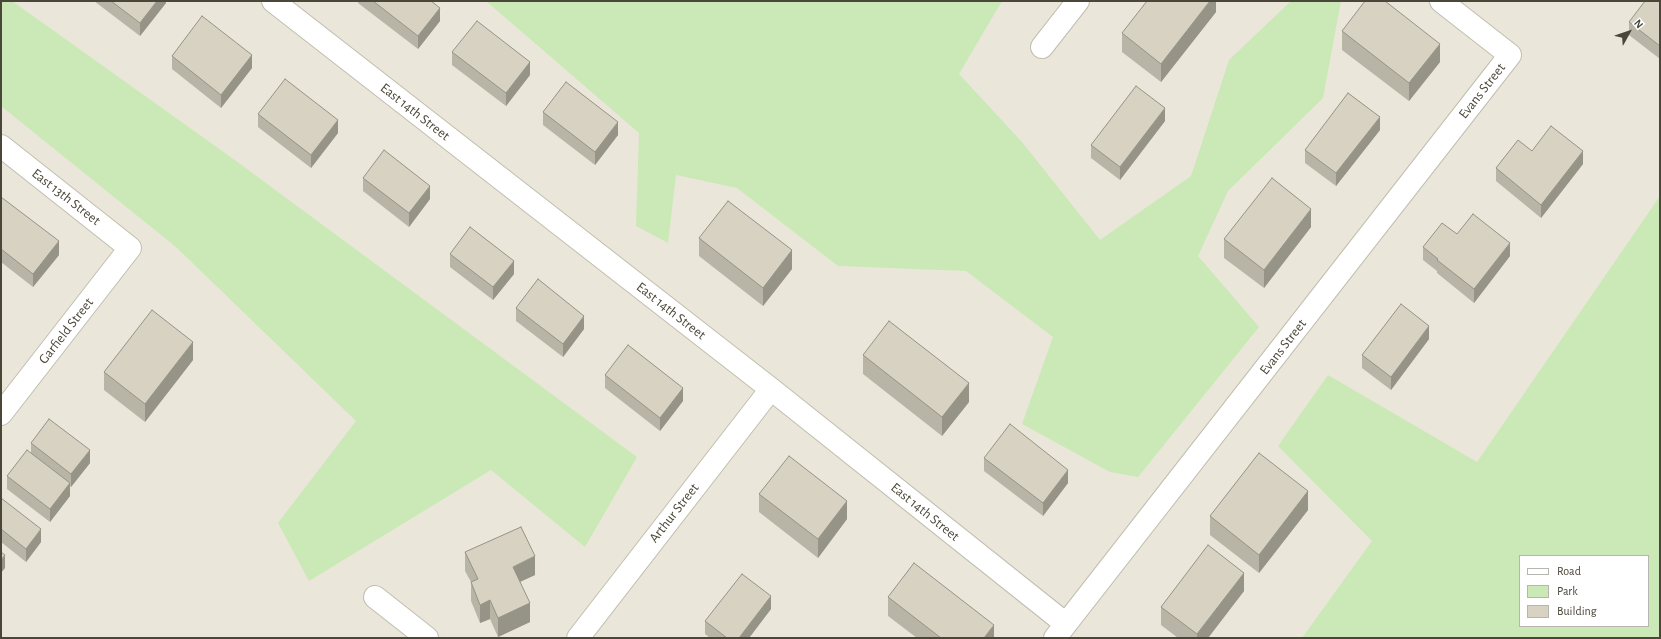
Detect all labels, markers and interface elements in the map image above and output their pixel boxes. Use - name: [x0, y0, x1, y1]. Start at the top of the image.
- north arrow: [1609, 12, 1649, 52]
- text: N: [1632, 17, 1645, 30]
- street label: Evans Street: [1455, 60, 1509, 122]
- street label: East 14th Street: [377, 80, 453, 144]
- street label: East 13th Street: [28, 165, 104, 229]
- street label: East 14th Street: [633, 279, 709, 343]
- street label: Garfield Street: [35, 295, 97, 367]
- street label: Evans Street: [1256, 316, 1310, 378]
- street label: East 14th Street: [887, 479, 963, 545]
- street label: Arthur Street: [646, 480, 702, 546]
- legend: [1519, 555, 1649, 627]
- text: Road: [1557, 565, 1581, 577]
- text: Park: [1557, 585, 1578, 597]
- text: Building: [1557, 605, 1597, 617]

